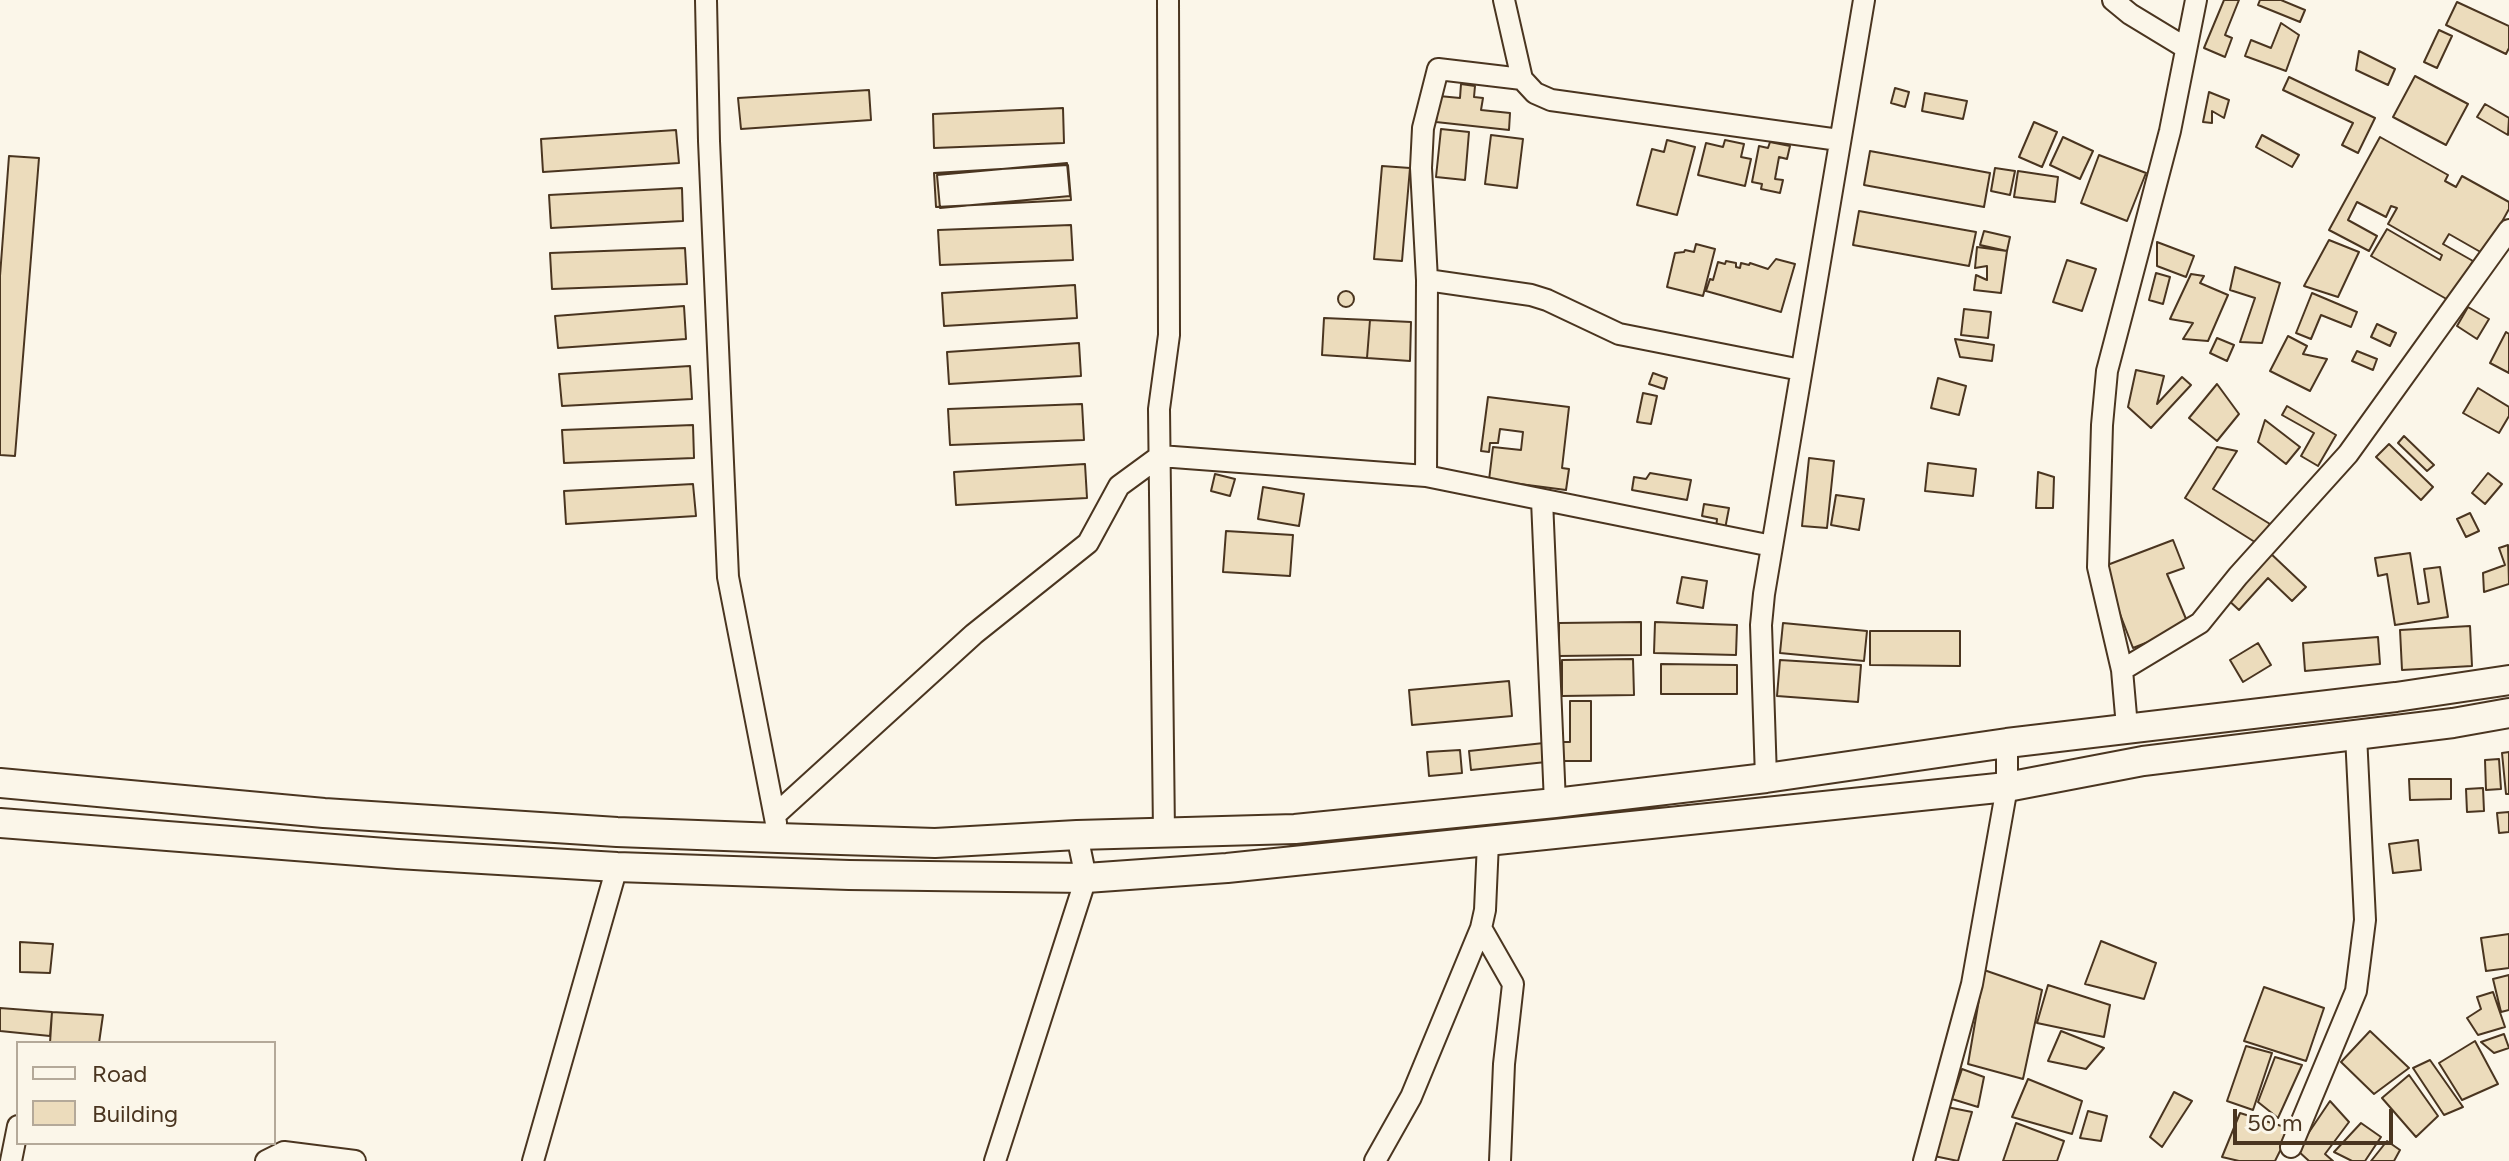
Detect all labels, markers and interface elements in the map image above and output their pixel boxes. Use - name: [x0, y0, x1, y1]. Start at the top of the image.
- legend: [16, 1041, 276, 1145]
- text: Road: [92, 1059, 147, 1088]
- scale bar: [2237, 1093, 2397, 1143]
- text: Building: [92, 1099, 178, 1128]
- text: 50 m: [2247, 1108, 2303, 1137]

